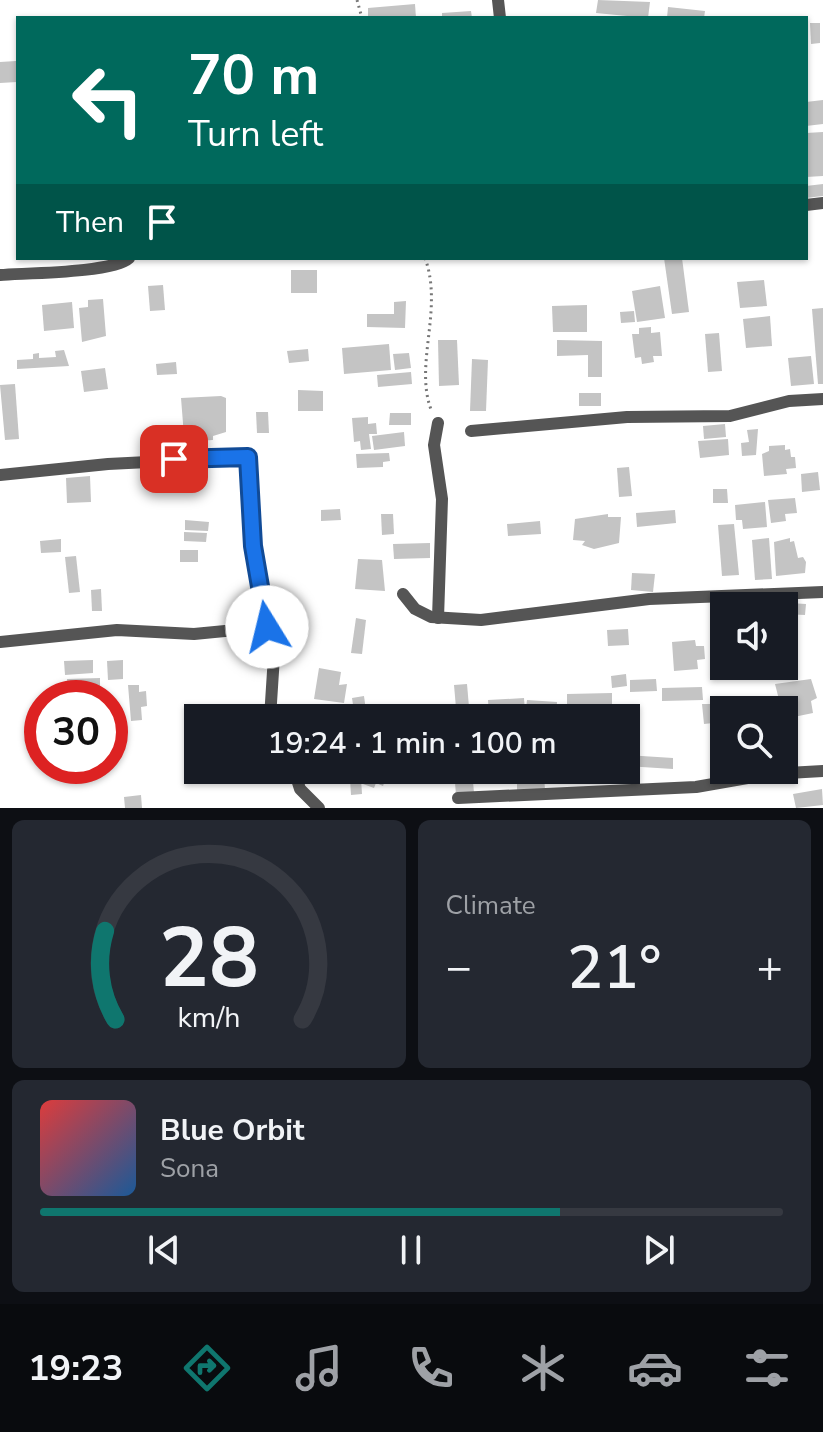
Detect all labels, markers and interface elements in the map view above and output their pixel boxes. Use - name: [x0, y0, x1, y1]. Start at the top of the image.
- text: 70 m: [188, 37, 319, 114]
- icon: left: [56, 48, 160, 152]
- text: Turn left: [188, 110, 323, 159]
- icon: arrive: [140, 200, 184, 244]
- text: Then: [56, 202, 124, 243]
- pin: [140, 425, 208, 493]
- icon: arrive: [152, 437, 196, 481]
- position arrow: [225, 585, 309, 669]
- map controls: [710, 592, 798, 784]
- button: sound: [710, 592, 798, 680]
- speed limit sign: 30: [24, 680, 128, 784]
- button: search: [710, 696, 798, 784]
- text: 19:24 · 1 min · 100 m: [267, 723, 557, 764]
- text: Climate: [446, 888, 536, 923]
- text: 28: [159, 902, 259, 1015]
- text: 21°: [567, 927, 662, 1009]
- text: −: [446, 938, 472, 998]
- text: +: [757, 938, 783, 998]
- text: km/h: [177, 998, 240, 1037]
- text: Blue Orbit: [160, 1110, 304, 1151]
- text: Sona: [160, 1151, 219, 1186]
- icon: previous: [142, 1228, 186, 1272]
- icon: pause: [389, 1228, 433, 1272]
- icon: next: [637, 1228, 681, 1272]
- icon: directions: [179, 1340, 235, 1396]
- icon: music: [291, 1340, 347, 1396]
- icon: phone: [403, 1340, 459, 1396]
- icon: climate: [515, 1340, 571, 1396]
- icon: car: [627, 1340, 683, 1396]
- icon: filters: [739, 1340, 795, 1396]
- text: 19:23: [28, 1344, 123, 1393]

